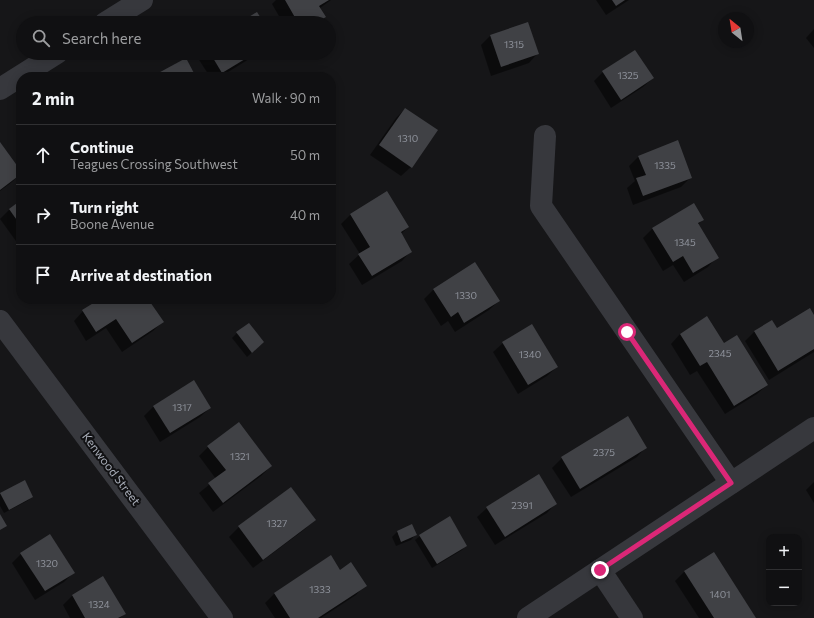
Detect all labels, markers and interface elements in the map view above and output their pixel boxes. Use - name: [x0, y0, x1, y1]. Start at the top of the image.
- north arrow: [718, 12, 754, 48]
- search box: [16, 16, 336, 60]
- icon: search: [30, 27, 52, 49]
- text: Search here: [62, 29, 141, 47]
- house number: 1315: [504, 38, 524, 50]
- house number: 1325: [617, 69, 639, 81]
- text: 2 min: [32, 88, 74, 109]
- text: Walk · 90 m: [252, 90, 320, 106]
- house number: 1310: [398, 132, 418, 144]
- text: Continue: [70, 138, 134, 156]
- icon: ahead: [32, 144, 54, 166]
- text: 50 m: [290, 147, 320, 163]
- text: Teagues Crossing Southwest: [70, 156, 238, 172]
- house number: 1335: [654, 159, 676, 171]
- text: Turn right: [70, 198, 139, 216]
- icon: right: [32, 204, 54, 226]
- text: 40 m: [290, 207, 320, 223]
- text: Boone Avenue: [70, 216, 154, 232]
- house number: 1345: [674, 236, 696, 248]
- icon: arrive: [32, 264, 54, 286]
- text: Arrive at destination: [70, 266, 212, 284]
- house number: 1330: [455, 289, 477, 301]
- route start: [618, 323, 636, 341]
- house number: 2345: [709, 347, 732, 359]
- house number: 1340: [519, 348, 541, 360]
- house number: 1317: [172, 401, 192, 413]
- street label: Kenwood Street: [80, 429, 144, 508]
- house number: 2375: [593, 446, 615, 458]
- house number: 1321: [230, 450, 250, 462]
- house number: 2391: [511, 499, 533, 511]
- house number: 1327: [267, 517, 287, 529]
- map controls: [766, 534, 802, 606]
- button: +: [766, 534, 802, 570]
- house number: 1320: [36, 557, 58, 569]
- route end: [591, 561, 609, 579]
- button: −: [766, 570, 802, 606]
- house number: 1333: [309, 583, 331, 595]
- house number: 1401: [709, 588, 731, 600]
- house number: 1324: [88, 598, 110, 610]

